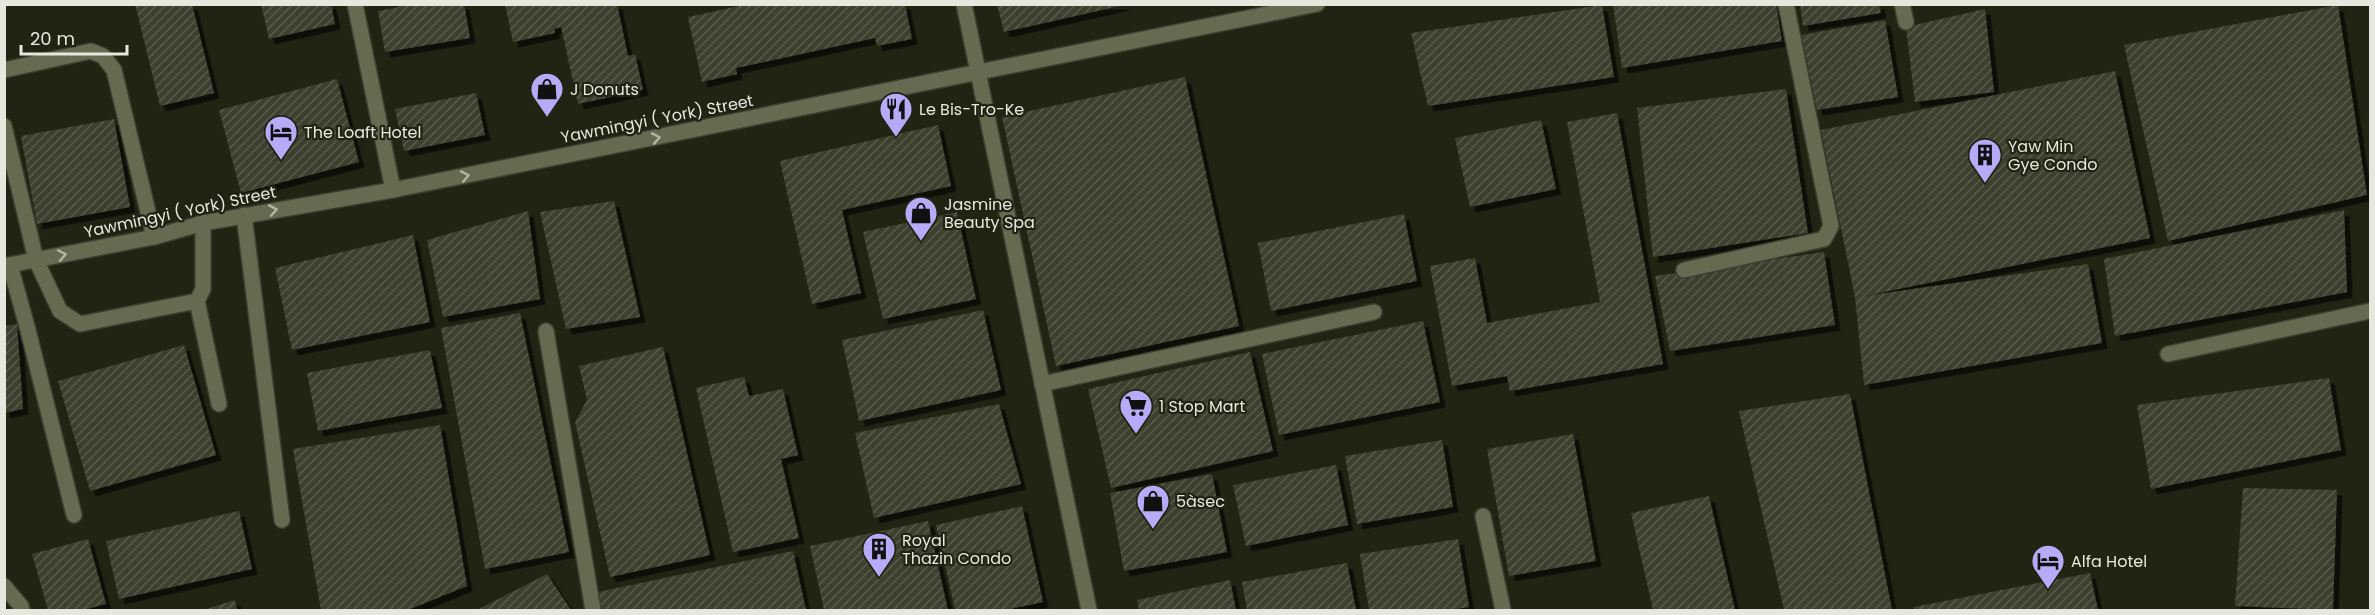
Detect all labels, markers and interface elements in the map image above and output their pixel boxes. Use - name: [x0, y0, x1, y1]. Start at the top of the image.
- scale bar: [21, 18, 128, 56]
- text: 20 m: [30, 26, 75, 51]
- shop icon: J Donuts: [529, 71, 565, 118]
- place label: J Donuts: [570, 78, 639, 101]
- street label: Yawmingyi ( York) Street: [559, 89, 755, 149]
- restaurant icon: Le Bis-Tro-Ke: [878, 91, 914, 138]
- place label: Le Bis-Tro-Ke: [919, 98, 1024, 121]
- hotel icon: The Loaft Hotel: [263, 114, 299, 161]
- place label: The Loaft Hotel: [304, 121, 421, 144]
- one-way arrow: [651, 132, 661, 145]
- place label: Yaw Min Gye Condo: [2008, 135, 2098, 176]
- building icon: Yaw Min Gye Condo: [1967, 137, 2003, 184]
- one-way arrow: [460, 170, 470, 183]
- street label: Yawmingyi ( York) Street: [82, 180, 278, 244]
- place label: Jasmine Beauty Spa: [944, 193, 1035, 234]
- shop icon: Jasmine Beauty Spa: [903, 195, 939, 242]
- one-way arrow: [268, 205, 278, 217]
- one-way arrow: [57, 249, 67, 262]
- supermarket icon: 1 Stop Mart: [1118, 388, 1154, 435]
- place label: 1 Stop Mart: [1159, 395, 1245, 418]
- shop icon: 5àsec: [1135, 483, 1171, 530]
- place label: 5àsec: [1176, 490, 1225, 513]
- place label: Royal Thazin Condo: [902, 529, 1011, 570]
- building icon: Royal Thazin Condo: [861, 531, 897, 578]
- hotel icon: Alfa Hotel: [2030, 543, 2066, 590]
- place label: Alfa Hotel: [2071, 550, 2147, 573]

